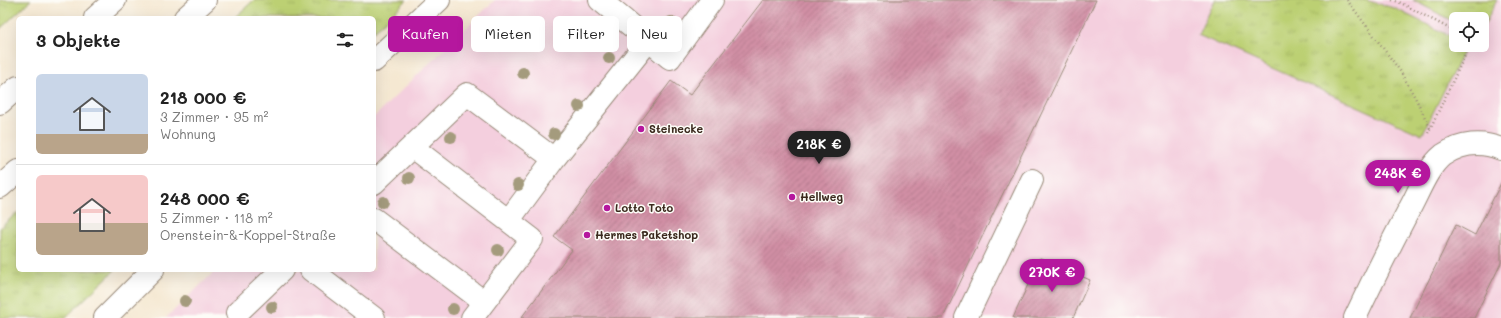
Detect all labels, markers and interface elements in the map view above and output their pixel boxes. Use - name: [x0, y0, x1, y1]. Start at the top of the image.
- map controls: [1449, 12, 1489, 52]
- button: locate: [1449, 12, 1489, 52]
- chip: Kaufen: [388, 16, 463, 52]
- chip: Mieten: [471, 16, 545, 52]
- chip: Filter: [553, 16, 619, 52]
- chip: Neu: [627, 16, 682, 52]
- text: 3 Objekte: [36, 29, 120, 51]
- icon: filters: [334, 29, 356, 51]
- text: 218 000 €: [160, 86, 246, 108]
- icon: home: [68, 90, 116, 138]
- text: 3 Zimmer · 95 m²: [160, 108, 269, 125]
- place label: Steinecke: [649, 121, 703, 136]
- marker: Steinecke: [636, 124, 646, 134]
- text: Wohnung: [160, 125, 216, 142]
- pin: 218K €: [786, 131, 852, 165]
- text: 218K €: [797, 135, 841, 152]
- pin: 248K €: [1365, 160, 1431, 194]
- text: 248K €: [1374, 164, 1422, 181]
- text: 248 000 €: [160, 187, 250, 209]
- place label: Hellweg: [800, 189, 843, 204]
- icon: home: [68, 191, 116, 239]
- marker: Hellweg: [787, 192, 797, 202]
- place label: Lotto Toto: [615, 200, 674, 215]
- marker: Lotto Toto: [602, 203, 612, 213]
- text: 5 Zimmer · 118 m²: [160, 209, 273, 226]
- text: Orenstein-&-Koppel-Straße: [160, 226, 336, 243]
- place label: Hermes Paketshop: [595, 227, 698, 242]
- marker: Hermes Paketshop: [582, 230, 592, 240]
- pin: 270K €: [1019, 259, 1085, 293]
- text: 270K €: [1029, 263, 1075, 280]

